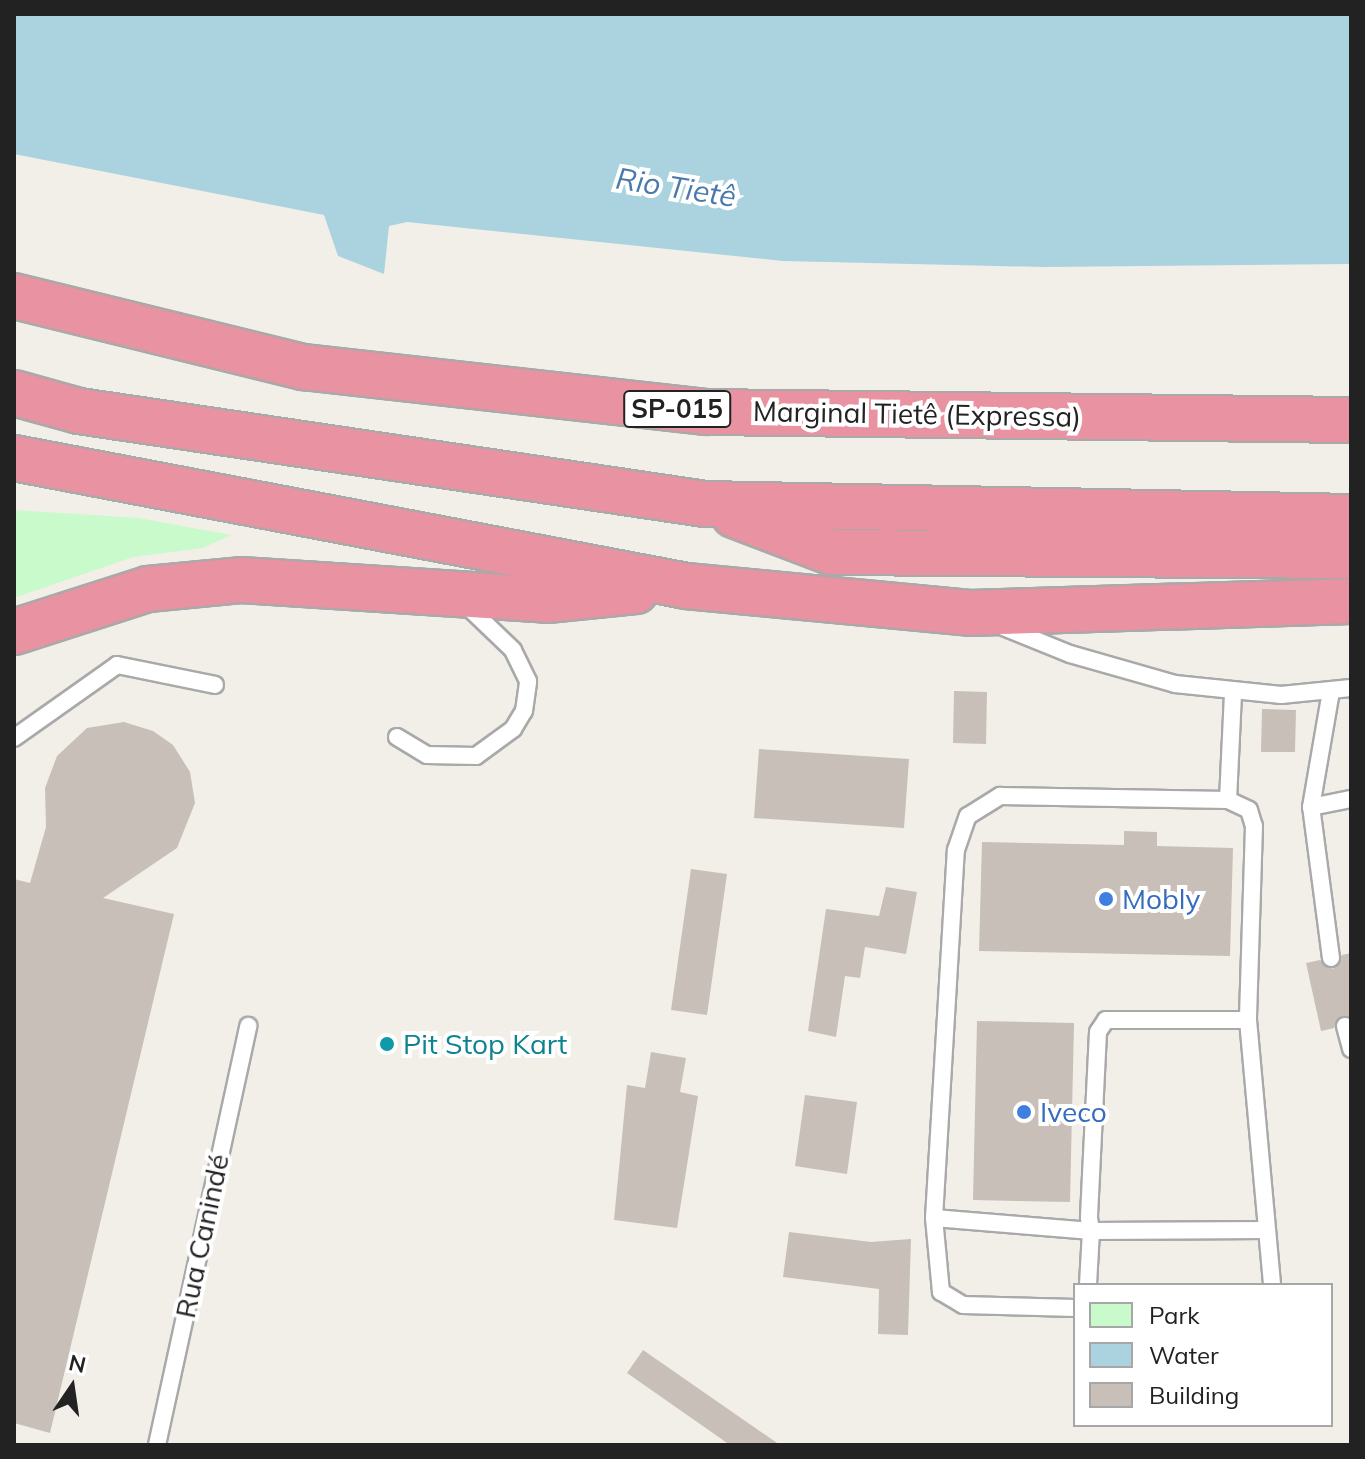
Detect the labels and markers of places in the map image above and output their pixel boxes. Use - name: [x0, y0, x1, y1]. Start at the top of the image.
- place label: Mobly: [1122, 882, 1200, 916]
- marker: Mobly: [1097, 890, 1115, 908]
- place label: Pit Stop Kart: [403, 1027, 567, 1061]
- marker: Pit Stop Kart: [378, 1035, 396, 1053]
- place label: Iveco: [1040, 1095, 1107, 1129]
- marker: Iveco: [1015, 1103, 1033, 1121]

